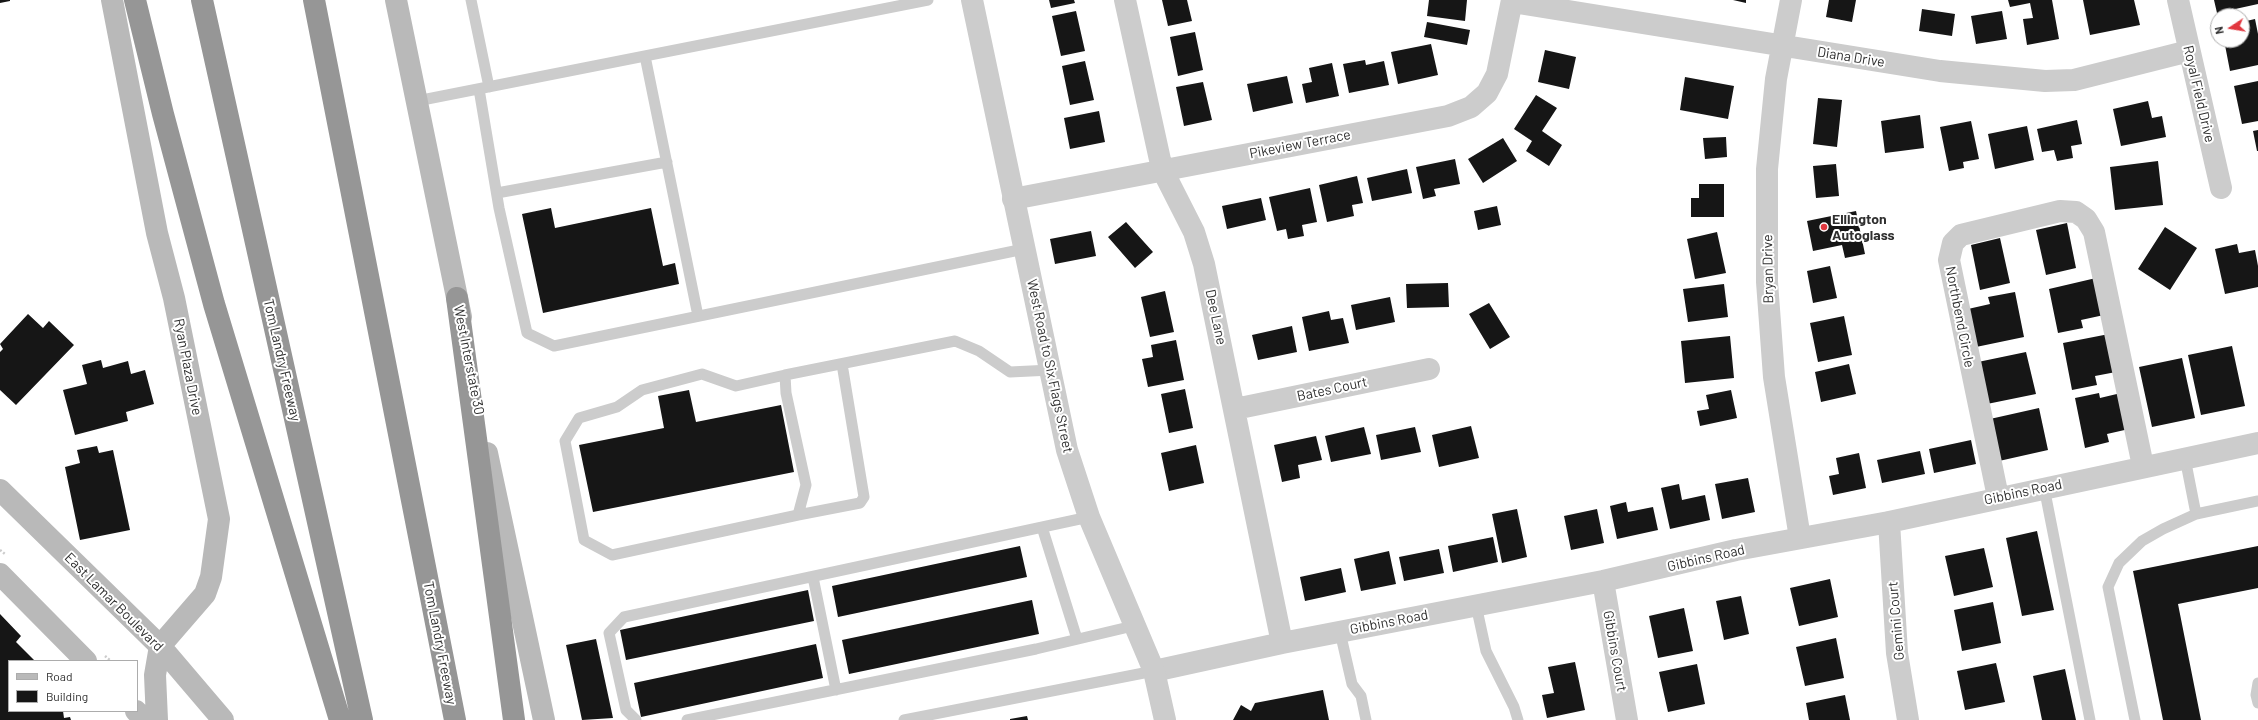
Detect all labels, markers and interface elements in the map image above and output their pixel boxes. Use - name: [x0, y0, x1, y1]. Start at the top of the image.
- north arrow: [2210, 8, 2250, 48]
- text: N: [2212, 25, 2226, 35]
- street label: Diana Drive: [1816, 43, 1886, 71]
- street label: Royal Field Drive: [2180, 44, 2218, 144]
- street label: Pikeview Terrace: [1248, 126, 1352, 162]
- place label: Ellington Autoglass: [1832, 211, 1895, 244]
- marker: Ellington Autoglass: [1819, 222, 1829, 232]
- street label: Bryan Drive: [1759, 234, 1777, 304]
- street label: Northbend Circle: [1942, 265, 1978, 369]
- street label: West Road to Six Flags Street: [1023, 278, 1077, 454]
- street label: Dee Lane: [1202, 288, 1230, 346]
- street label: Tom Landry Freeway: [260, 297, 304, 423]
- street label: West Interstate 30: [450, 304, 488, 416]
- street label: Ryan Plaza Drive: [170, 317, 206, 417]
- street label: Bates Court: [1295, 373, 1369, 405]
- street label: Gibbins Road: [1983, 476, 2063, 508]
- street label: Gibbins Road: [1666, 541, 1746, 575]
- street label: East Lamar Boulevard: [61, 549, 167, 655]
- street label: Tom Landry Freeway: [420, 580, 460, 706]
- street label: Gemini Court: [1884, 581, 1908, 661]
- street label: Gibbins Road: [1349, 606, 1429, 638]
- street label: Gibbins Court: [1600, 609, 1630, 693]
- legend: [8, 660, 138, 712]
- text: Road: [46, 669, 73, 683]
- text: Building: [46, 689, 88, 703]

